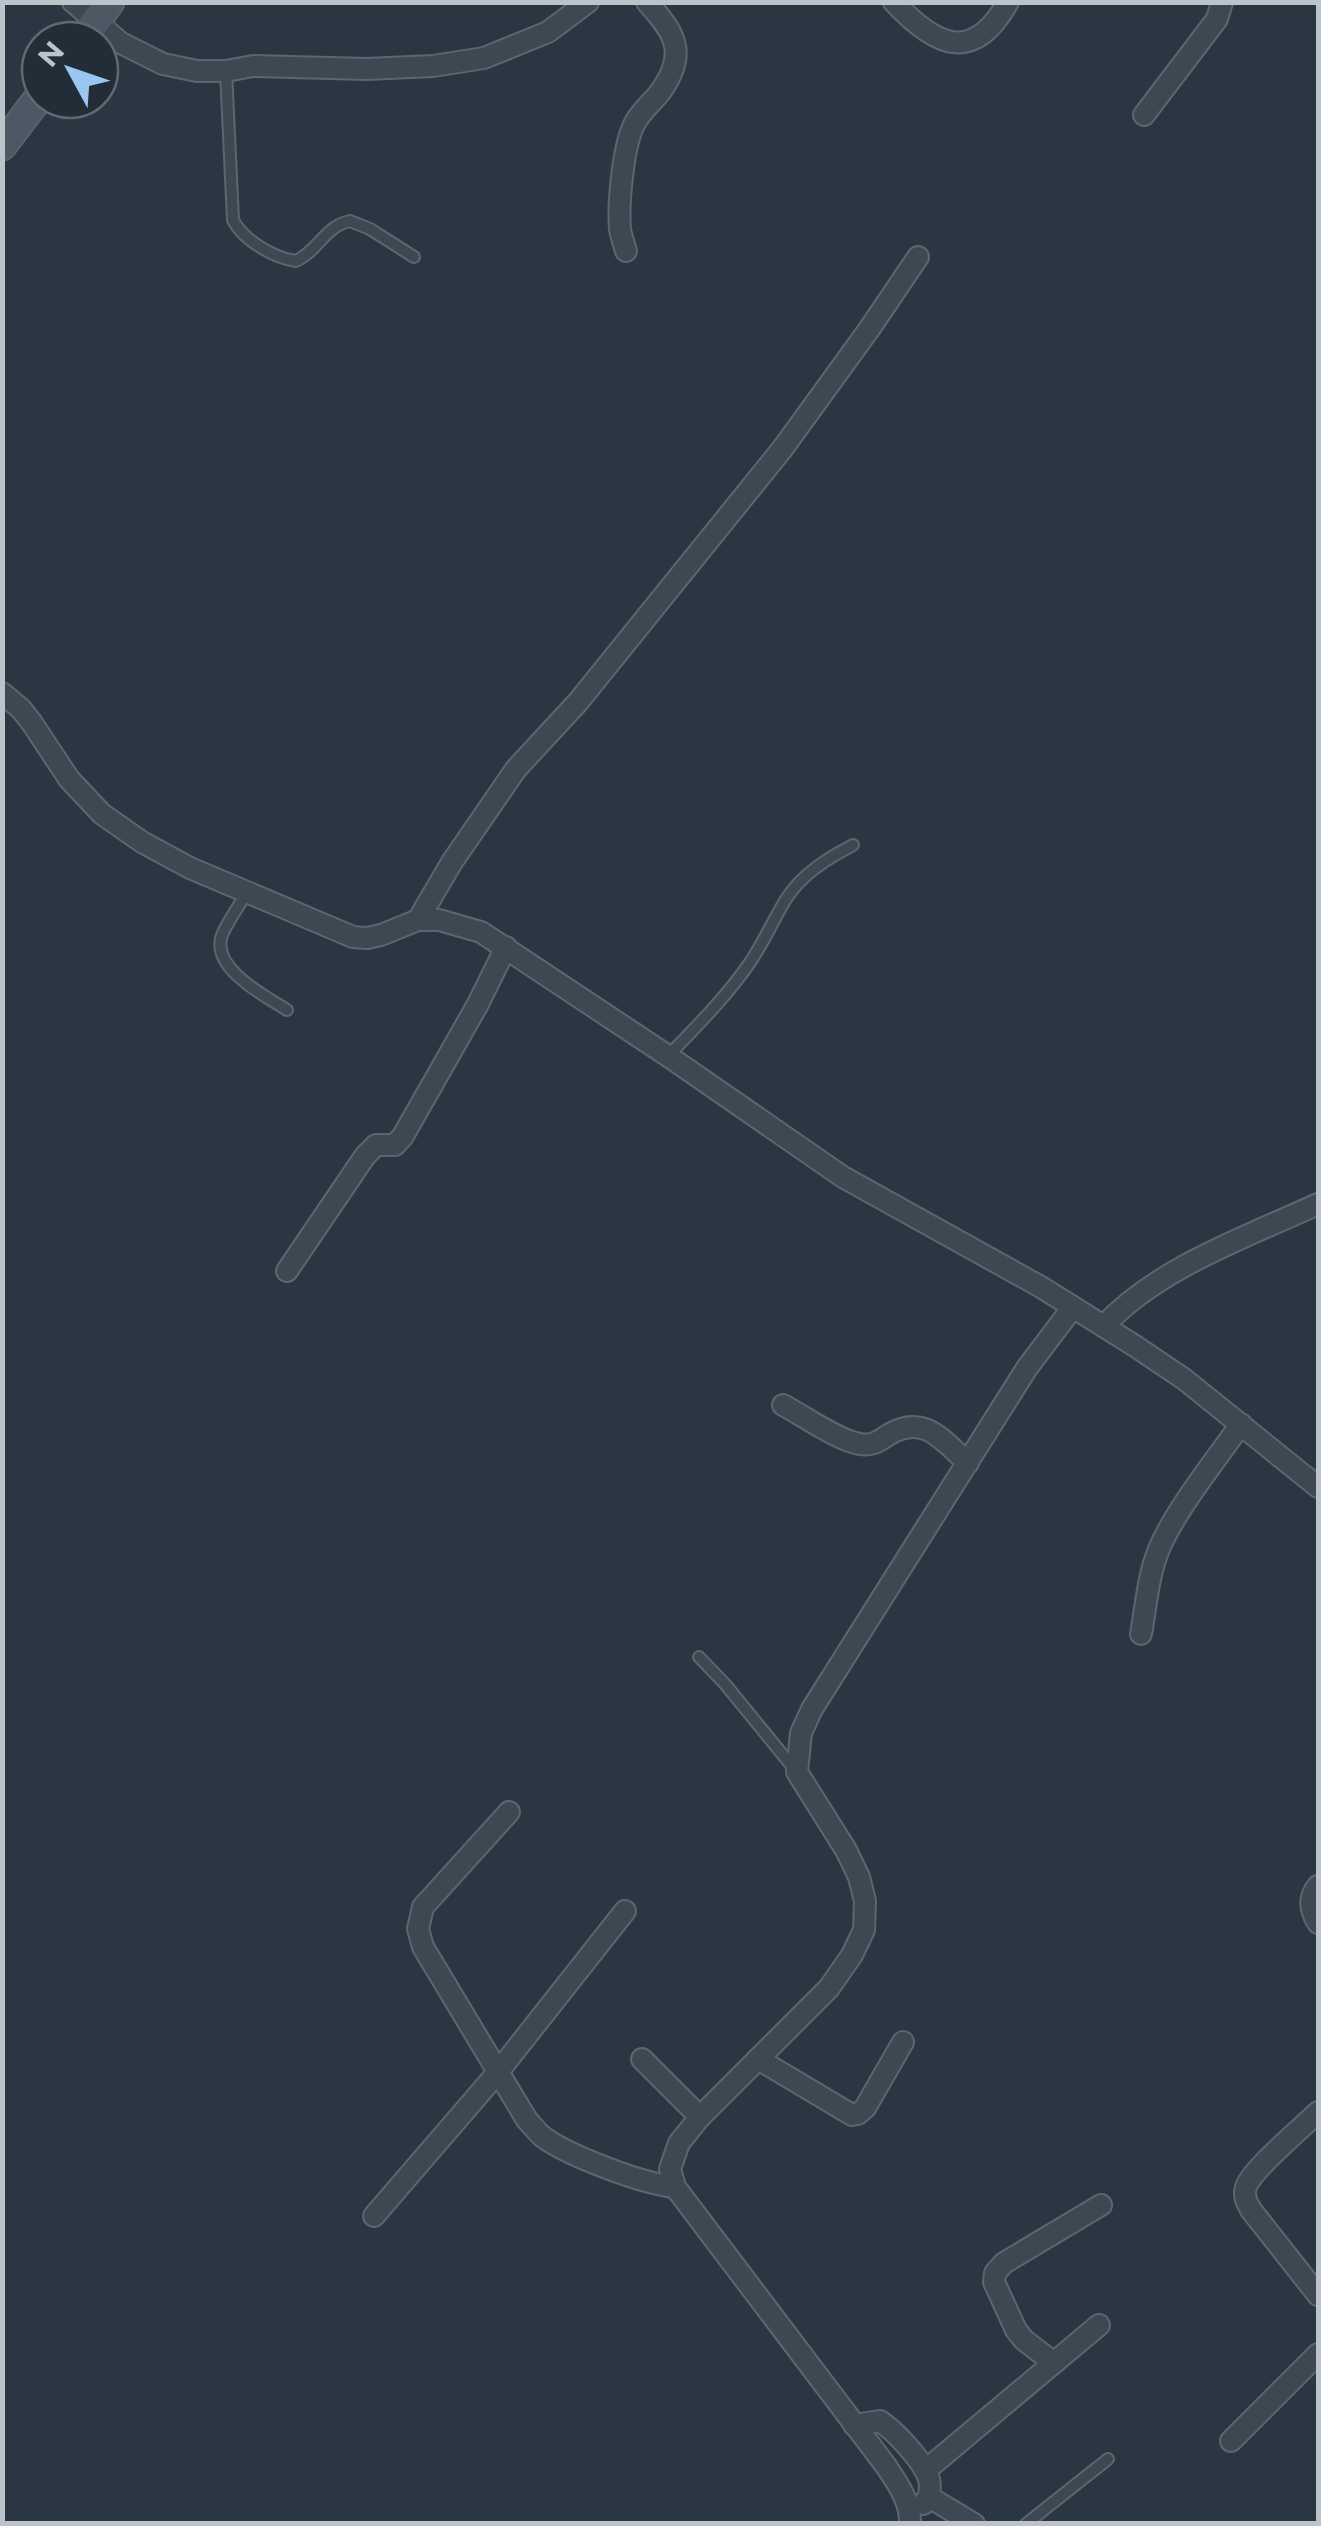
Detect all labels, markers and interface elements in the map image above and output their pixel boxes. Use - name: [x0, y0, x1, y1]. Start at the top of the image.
- north arrow: [20, 20, 120, 120]
- text: N: [31, 34, 71, 74]

